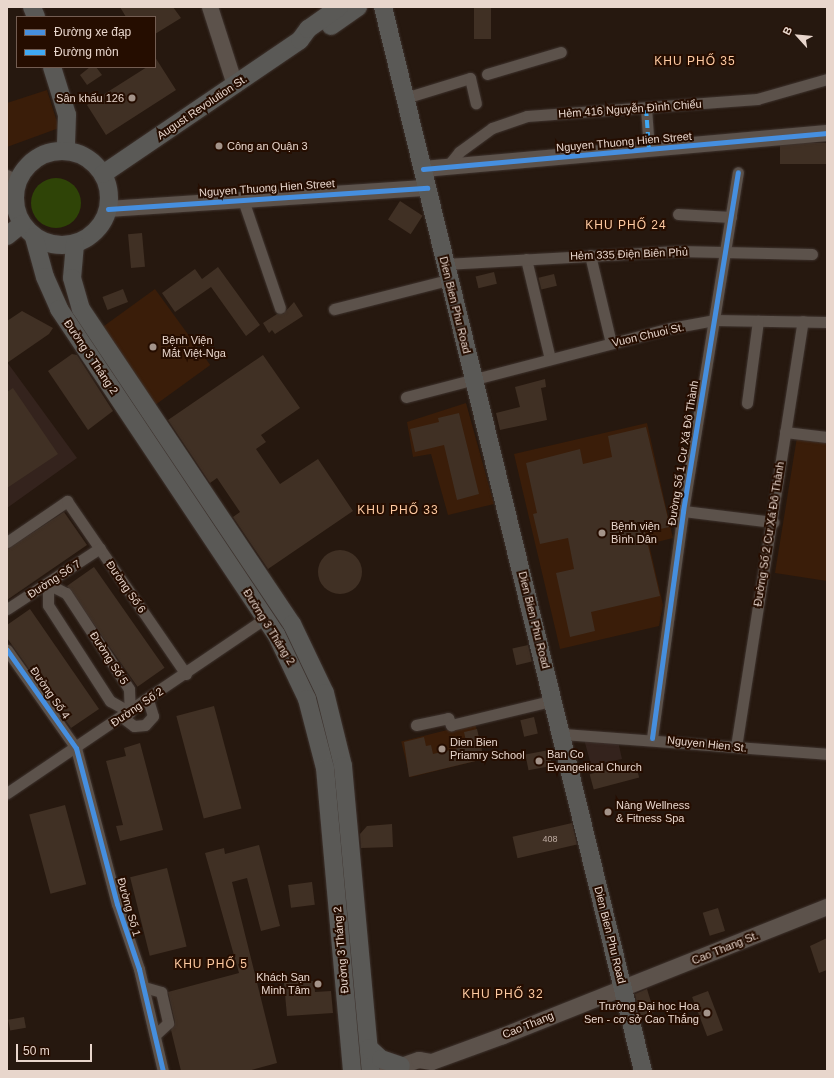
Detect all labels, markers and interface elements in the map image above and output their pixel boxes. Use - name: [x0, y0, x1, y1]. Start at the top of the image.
- legend: [16, 16, 156, 68]
- north arrow: [778, 16, 818, 56]
- text: B: [780, 24, 794, 37]
- text: Đường xe đạp: [54, 25, 131, 39]
- text: Đường mòn: [54, 45, 119, 59]
- district label: KHU PHỐ 35: [654, 55, 736, 69]
- street label: August Revolution St.: [154, 72, 250, 142]
- place label: Sân khấu 126: [56, 91, 124, 105]
- marker: Sân khấu 126: [127, 93, 137, 103]
- street label: Hẻm 416 Nguyễn Ðình Chiểu: [558, 97, 702, 121]
- street label: Nguyen Thuong Hien Street: [556, 129, 692, 155]
- place label: Công an Quận 3: [227, 139, 308, 153]
- marker: Công an Quận 3: [214, 141, 224, 151]
- street label: Nguyen Thuong Hien Street: [199, 177, 335, 199]
- district label: KHU PHỐ 24: [585, 219, 667, 233]
- street label: Hẻm 335 Điện Biên Phủ: [570, 245, 688, 263]
- street label: Dien Bien Phu Road: [437, 255, 473, 355]
- street label: Đường 3 Tháng 2: [61, 317, 121, 397]
- street label: Vuon Chuoi St.: [611, 320, 685, 350]
- place label: Bệnh Viện Mắt Việt-Nga: [162, 334, 226, 360]
- marker: Bệnh Viện Mắt Việt-Nga: [147, 341, 159, 353]
- street label: Ðường Số 1 Cư Xá Đô Thành: [665, 380, 701, 526]
- street label: Ðường Số 2 Cư Xá Đô Thành: [751, 461, 787, 607]
- district label: KHU PHỐ 33: [357, 504, 439, 518]
- place label: Bệnh viện Bình Dân: [611, 520, 660, 546]
- marker: Bệnh viện Bình Dân: [596, 527, 608, 539]
- street label: Đường Số 7: [25, 557, 83, 601]
- street label: Đường Số 6: [103, 558, 149, 616]
- street label: Dien Bien Phu Road: [516, 570, 552, 670]
- street label: Đường 3 Tháng 2: [240, 586, 298, 668]
- street label: Đường Số 5: [87, 629, 131, 687]
- street label: Đường Số 4: [27, 664, 73, 722]
- street label: Đường Số 2: [108, 685, 166, 729]
- street label: Nguyen Hien St.: [666, 733, 748, 755]
- place label: Dien Bien Priamry School: [450, 736, 525, 762]
- marker: Dien Bien Priamry School: [437, 744, 447, 754]
- place label: Ban Co Evangelical Church: [547, 748, 642, 774]
- marker: Ban Co Evangelical Church: [534, 756, 544, 766]
- place label: Nàng Wellness & Fitness Spa: [616, 799, 690, 825]
- marker: Nàng Wellness & Fitness Spa: [603, 807, 613, 817]
- house number: 408: [542, 834, 558, 844]
- street label: Đường Số 1: [114, 876, 144, 938]
- street label: Dien Bien Phu Road: [592, 885, 628, 985]
- street label: Đường 3 Tháng 2: [331, 906, 351, 994]
- street label: Cao Thang St.: [690, 929, 760, 967]
- district label: KHU PHỐ 5: [174, 958, 248, 972]
- place label: Khách Sạn Minh Tâm: [256, 971, 310, 997]
- marker: Khách Sạn Minh Tâm: [313, 979, 323, 989]
- district label: KHU PHỐ 32: [462, 988, 544, 1002]
- place label: Trường Đại học Hoa Sen - cơ sở Cao Thắng: [584, 1000, 699, 1026]
- marker: Trường Đại học Hoa Sen - cơ sở Cao Thắng: [702, 1008, 712, 1018]
- street label: Cao Thang: [500, 1009, 556, 1041]
- scale bar: [18, 1036, 94, 1062]
- text: 50 m: [23, 1044, 50, 1058]

